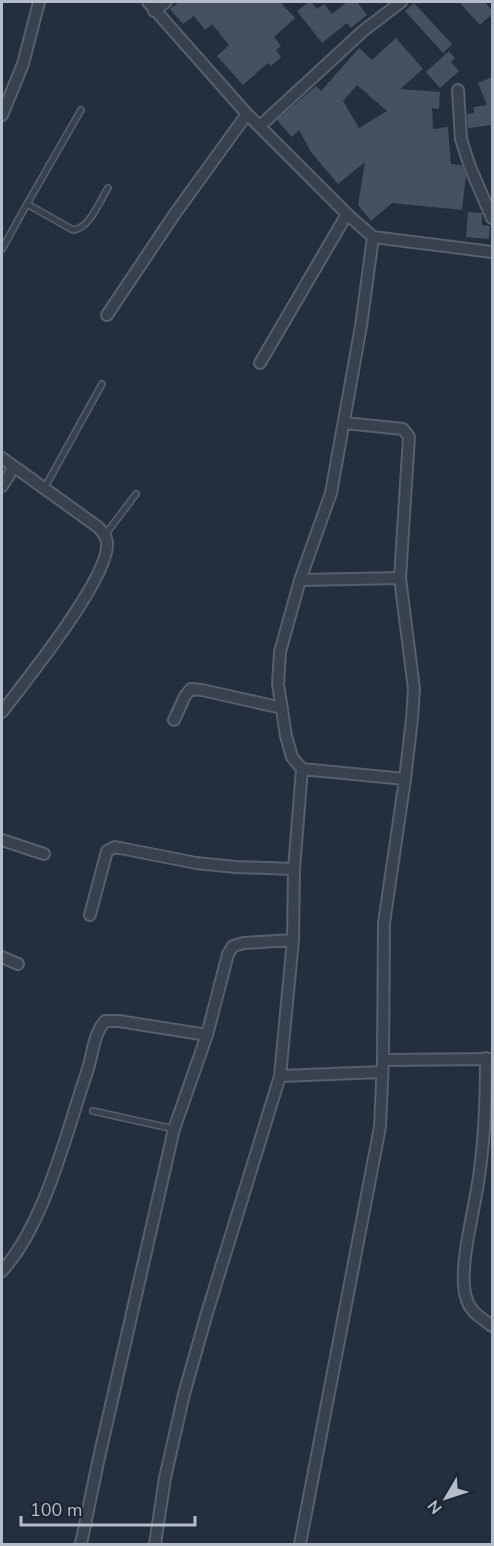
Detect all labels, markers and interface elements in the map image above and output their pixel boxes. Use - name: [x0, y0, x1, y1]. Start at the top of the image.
- north arrow: [416, 1468, 476, 1528]
- scale bar: [21, 1489, 195, 1527]
- text: N: [423, 1495, 447, 1518]
- text: 100 m: [30, 1498, 82, 1522]

